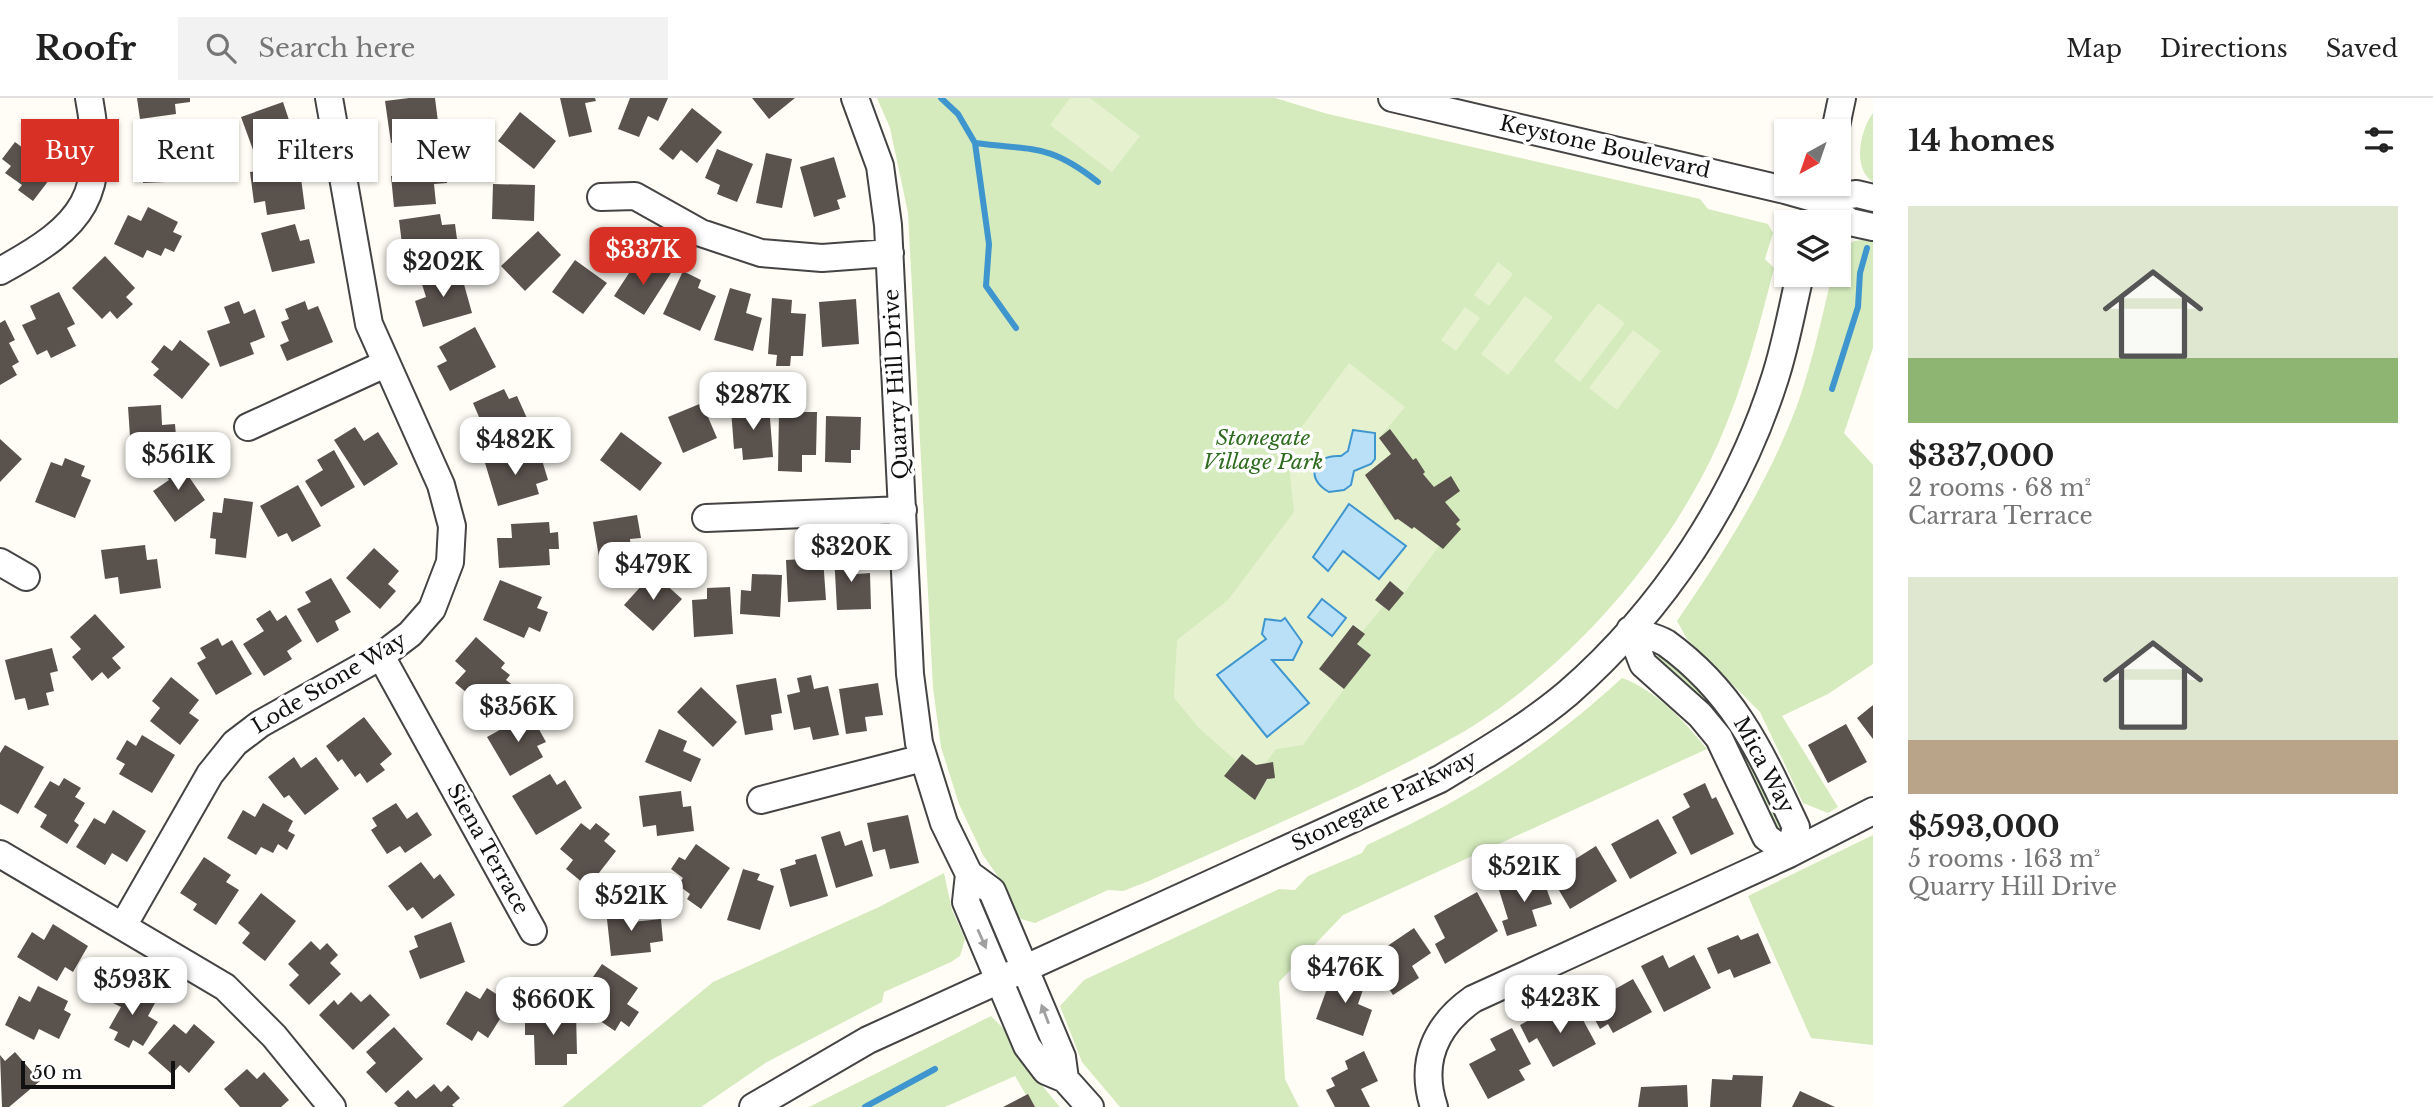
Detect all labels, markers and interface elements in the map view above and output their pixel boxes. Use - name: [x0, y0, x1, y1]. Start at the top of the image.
- search box: [178, 17, 668, 80]
- text: Roofr: [35, 28, 136, 69]
- icon: search: [202, 29, 240, 67]
- text: Search here: [258, 32, 416, 64]
- text: Map: [2066, 34, 2122, 63]
- text: Directions: [2160, 34, 2288, 63]
- text: Saved: [2326, 34, 2398, 63]
- street label: Keystone Boulevard: [1497, 110, 1713, 184]
- chip: Buy: [21, 119, 119, 182]
- chip: Rent: [133, 119, 239, 182]
- chip: Filters: [253, 119, 378, 182]
- chip: New: [392, 119, 495, 182]
- north arrow: [1774, 119, 1852, 196]
- map controls: [1774, 119, 1851, 287]
- icon: filters: [2360, 121, 2398, 159]
- text: 14 homes: [1908, 122, 2055, 159]
- button: layers: [1774, 210, 1851, 287]
- pin: $337K: [594, 228, 692, 287]
- text: $337K: [605, 236, 681, 264]
- pin: $202K: [394, 240, 492, 299]
- text: $202K: [402, 248, 484, 276]
- icon: home: [2090, 251, 2216, 377]
- street label: Quarry Hill Drive: [878, 288, 914, 480]
- pin: $287K: [704, 372, 802, 432]
- text: $287K: [715, 381, 791, 409]
- pin: $482K: [466, 418, 564, 477]
- park label: Stonegate Village Park: [1203, 425, 1323, 475]
- text: $482K: [476, 426, 554, 454]
- pin: $561K: [129, 432, 227, 492]
- text: $337,000: [1908, 437, 2055, 474]
- text: $561K: [142, 441, 214, 469]
- text: 2 rooms · 68 m²: [1908, 474, 2091, 502]
- text: Carrara Terrace: [1908, 502, 2093, 530]
- pin: $320K: [802, 524, 900, 584]
- text: $320K: [811, 533, 891, 561]
- pin: $479K: [604, 542, 702, 602]
- text: $479K: [615, 551, 691, 579]
- icon: home: [2090, 622, 2216, 748]
- street label: Lode Stone Way: [247, 626, 411, 739]
- pin: $356K: [469, 684, 567, 744]
- text: $356K: [479, 693, 557, 721]
- street label: Mica Way: [1728, 712, 1800, 818]
- street label: Stonegate Parkway: [1287, 745, 1481, 857]
- street label: Siena Terrace: [441, 779, 535, 919]
- text: $593,000: [1908, 808, 2060, 845]
- pin: $521K: [1475, 844, 1573, 904]
- text: 5 rooms · 163 m²: [1908, 845, 2100, 873]
- text: $521K: [1488, 853, 1560, 881]
- text: Quarry Hill Drive: [1908, 873, 2117, 901]
- pin: $521K: [582, 874, 680, 933]
- text: $521K: [595, 882, 667, 910]
- one-way arrow: [976, 929, 988, 949]
- pin: $476K: [1296, 946, 1394, 1005]
- text: $476K: [1307, 954, 1383, 982]
- pin: $593K: [83, 958, 181, 1017]
- text: $593K: [93, 966, 171, 994]
- pin: $423K: [1511, 976, 1609, 1035]
- pin: $660K: [504, 978, 602, 1037]
- text: $423K: [1521, 984, 1599, 1012]
- text: $660K: [512, 986, 594, 1014]
- one-way arrow: [1039, 1003, 1050, 1024]
- scale bar: [21, 1058, 175, 1090]
- text: 50 m: [32, 1061, 82, 1084]

